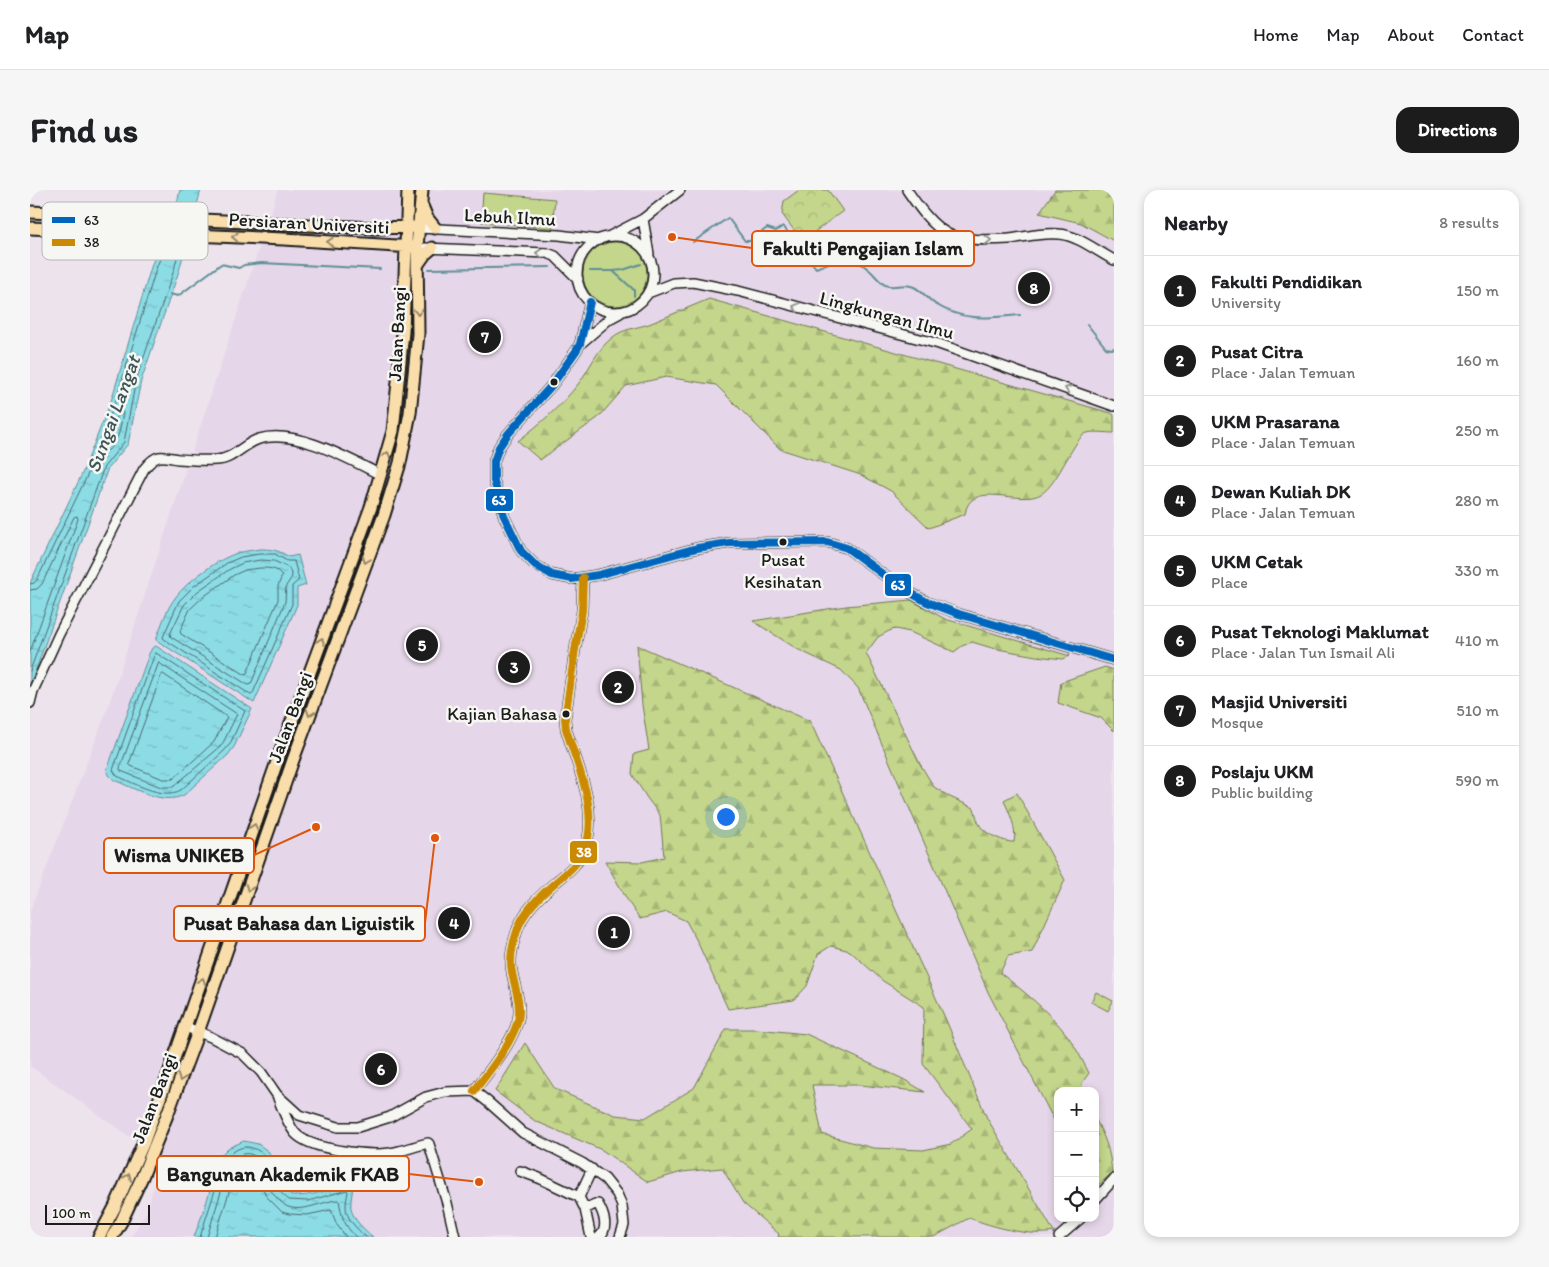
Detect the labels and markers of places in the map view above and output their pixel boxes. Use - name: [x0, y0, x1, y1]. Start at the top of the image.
- callout: Fakulti Pengajian Islam: [752, 231, 974, 266]
- pin: 8: [1018, 269, 1050, 307]
- pin: 7: [469, 318, 501, 356]
- unlabelled marker: [549, 377, 559, 387]
- marker: Pusat Kesihatan: [778, 537, 788, 547]
- place label: Pusat Kesihatan: [744, 549, 822, 593]
- pin: 5: [406, 626, 438, 664]
- pin: 3: [498, 648, 530, 686]
- pin: 2: [602, 668, 634, 706]
- place label: Kajian Bahasa: [447, 703, 558, 725]
- marker: Kajian Bahasa: [561, 709, 571, 719]
- callout: Wisma UNIKEB: [104, 838, 254, 873]
- pin: 4: [438, 904, 470, 942]
- callout: Pusat Bahasa dan Liguistik: [174, 906, 425, 941]
- pin: 1: [598, 913, 630, 951]
- pin: 6: [365, 1050, 397, 1088]
- callout: Bangunan Akademik FKAB: [157, 1156, 409, 1191]

